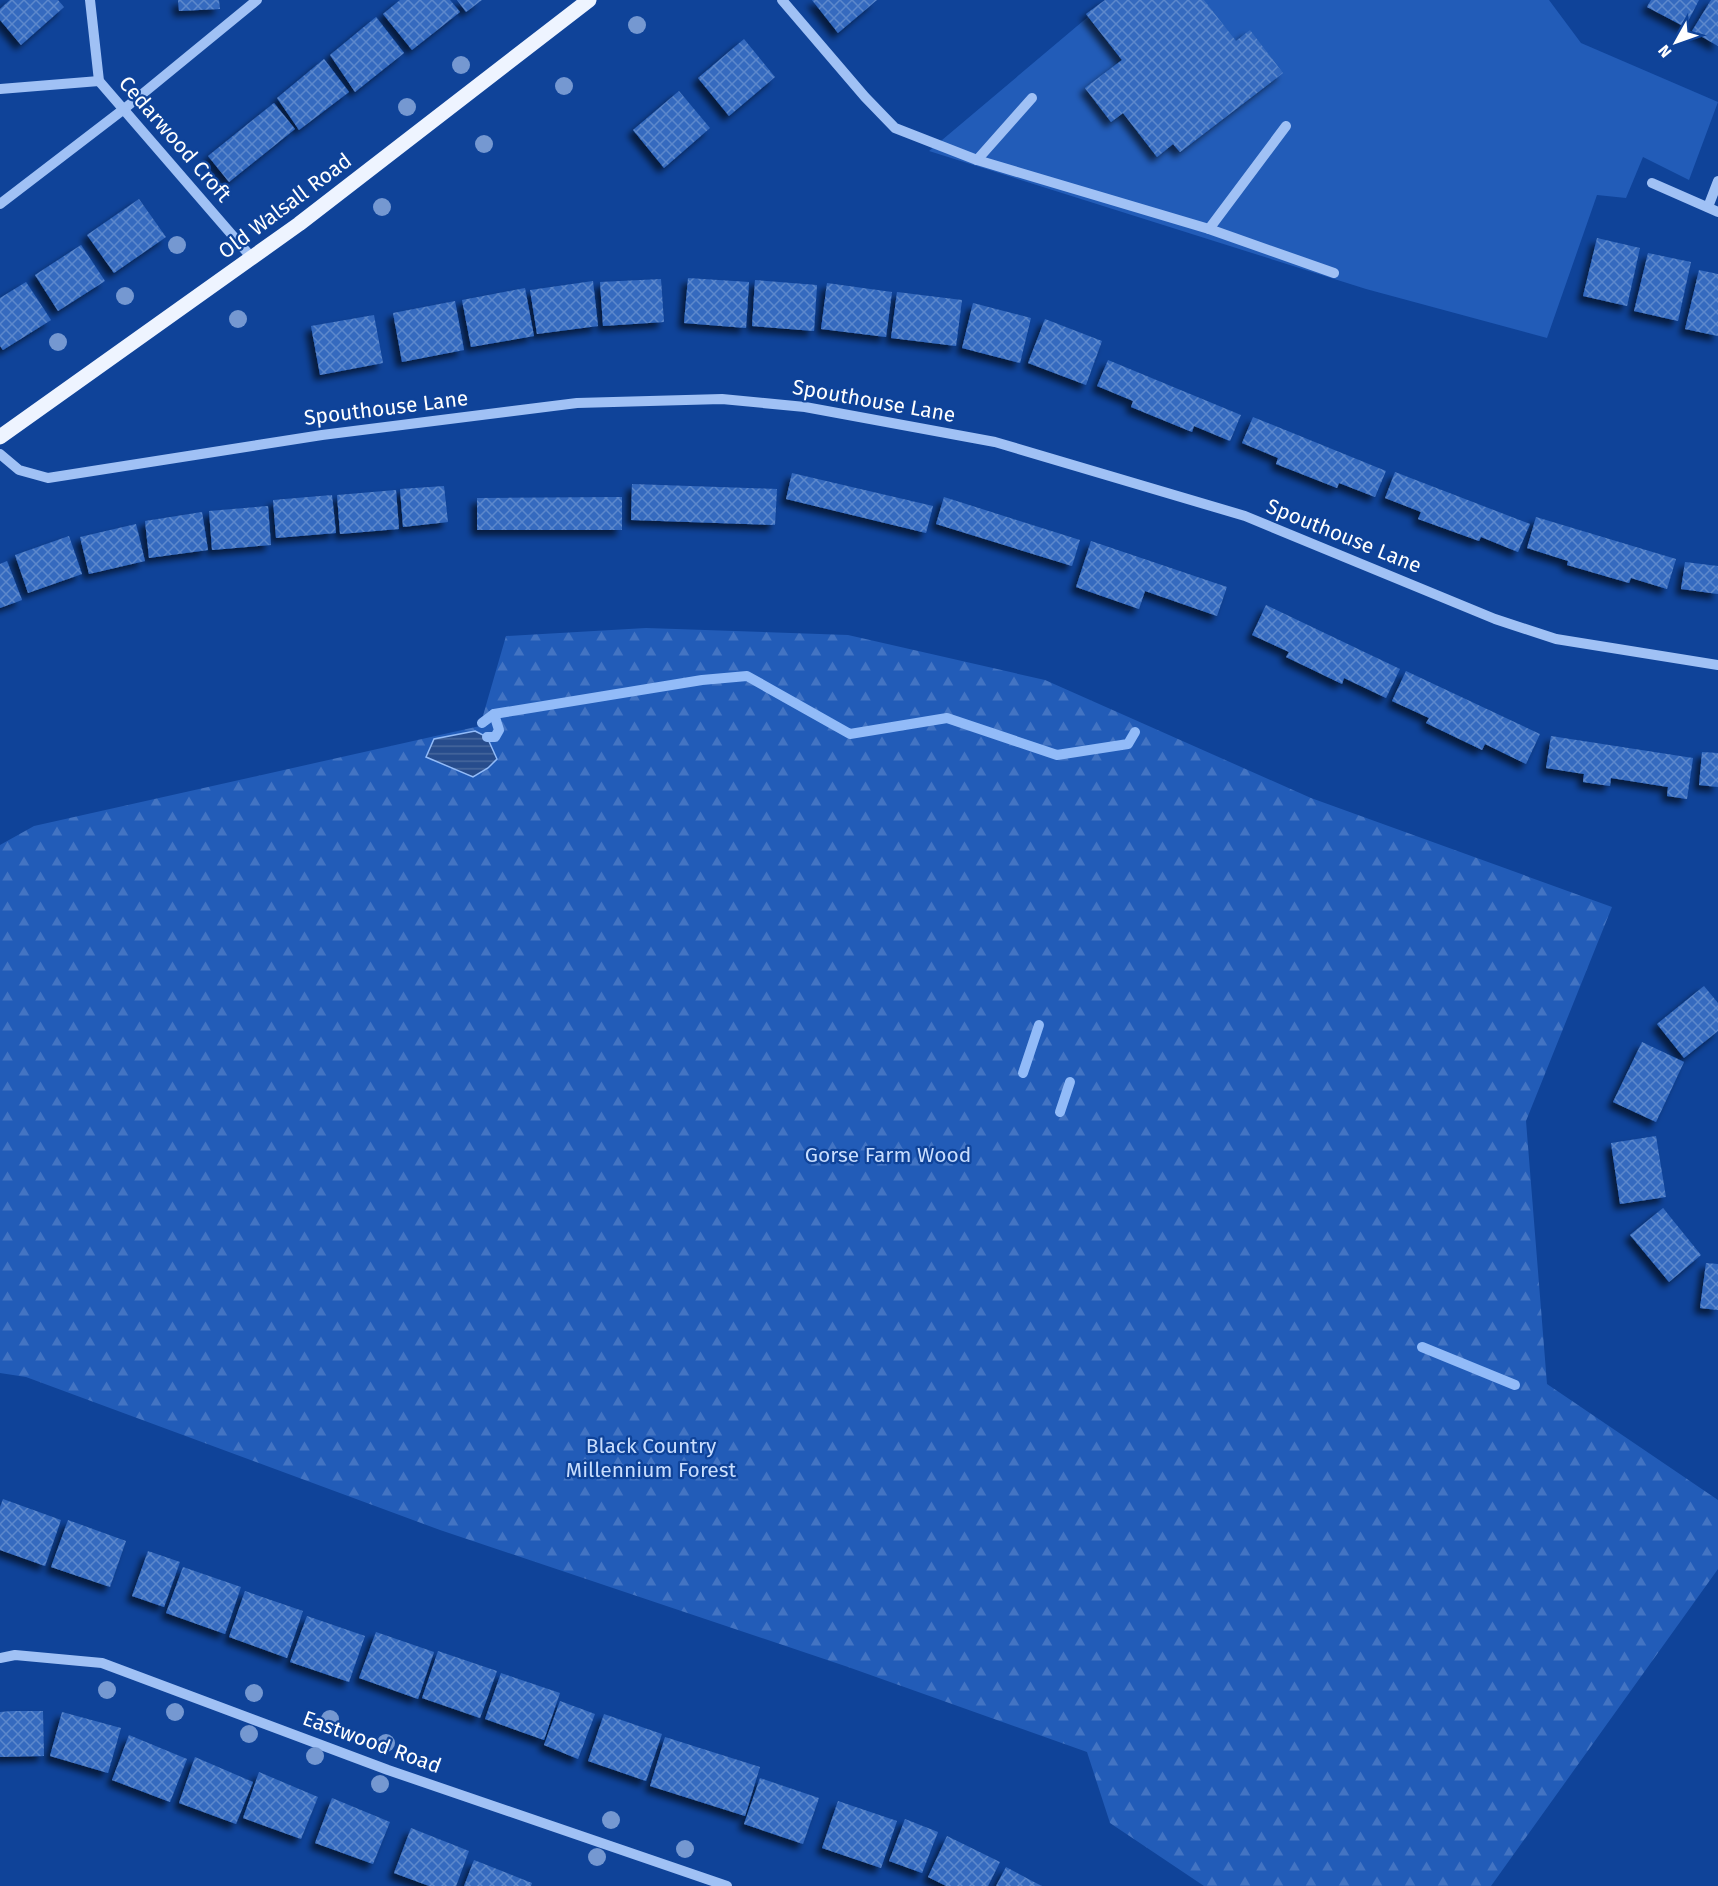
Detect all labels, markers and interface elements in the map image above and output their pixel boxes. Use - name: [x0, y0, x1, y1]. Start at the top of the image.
- north arrow: [1646, 12, 1706, 72]
- text: N: [1654, 41, 1676, 61]
- street label: Cedarwood Croft: [113, 71, 237, 208]
- street label: Old Walsall Road: [213, 148, 357, 264]
- street label: Spouthouse Lane: [790, 374, 958, 428]
- street label: Spouthouse Lane: [303, 385, 469, 431]
- street label: Spouthouse Lane: [1263, 493, 1425, 579]
- park label: Gorse Farm Wood: [805, 1142, 971, 1168]
- park label: Black Country Millennium Forest: [566, 1433, 737, 1483]
- street label: Eastwood Road: [299, 1705, 445, 1779]

